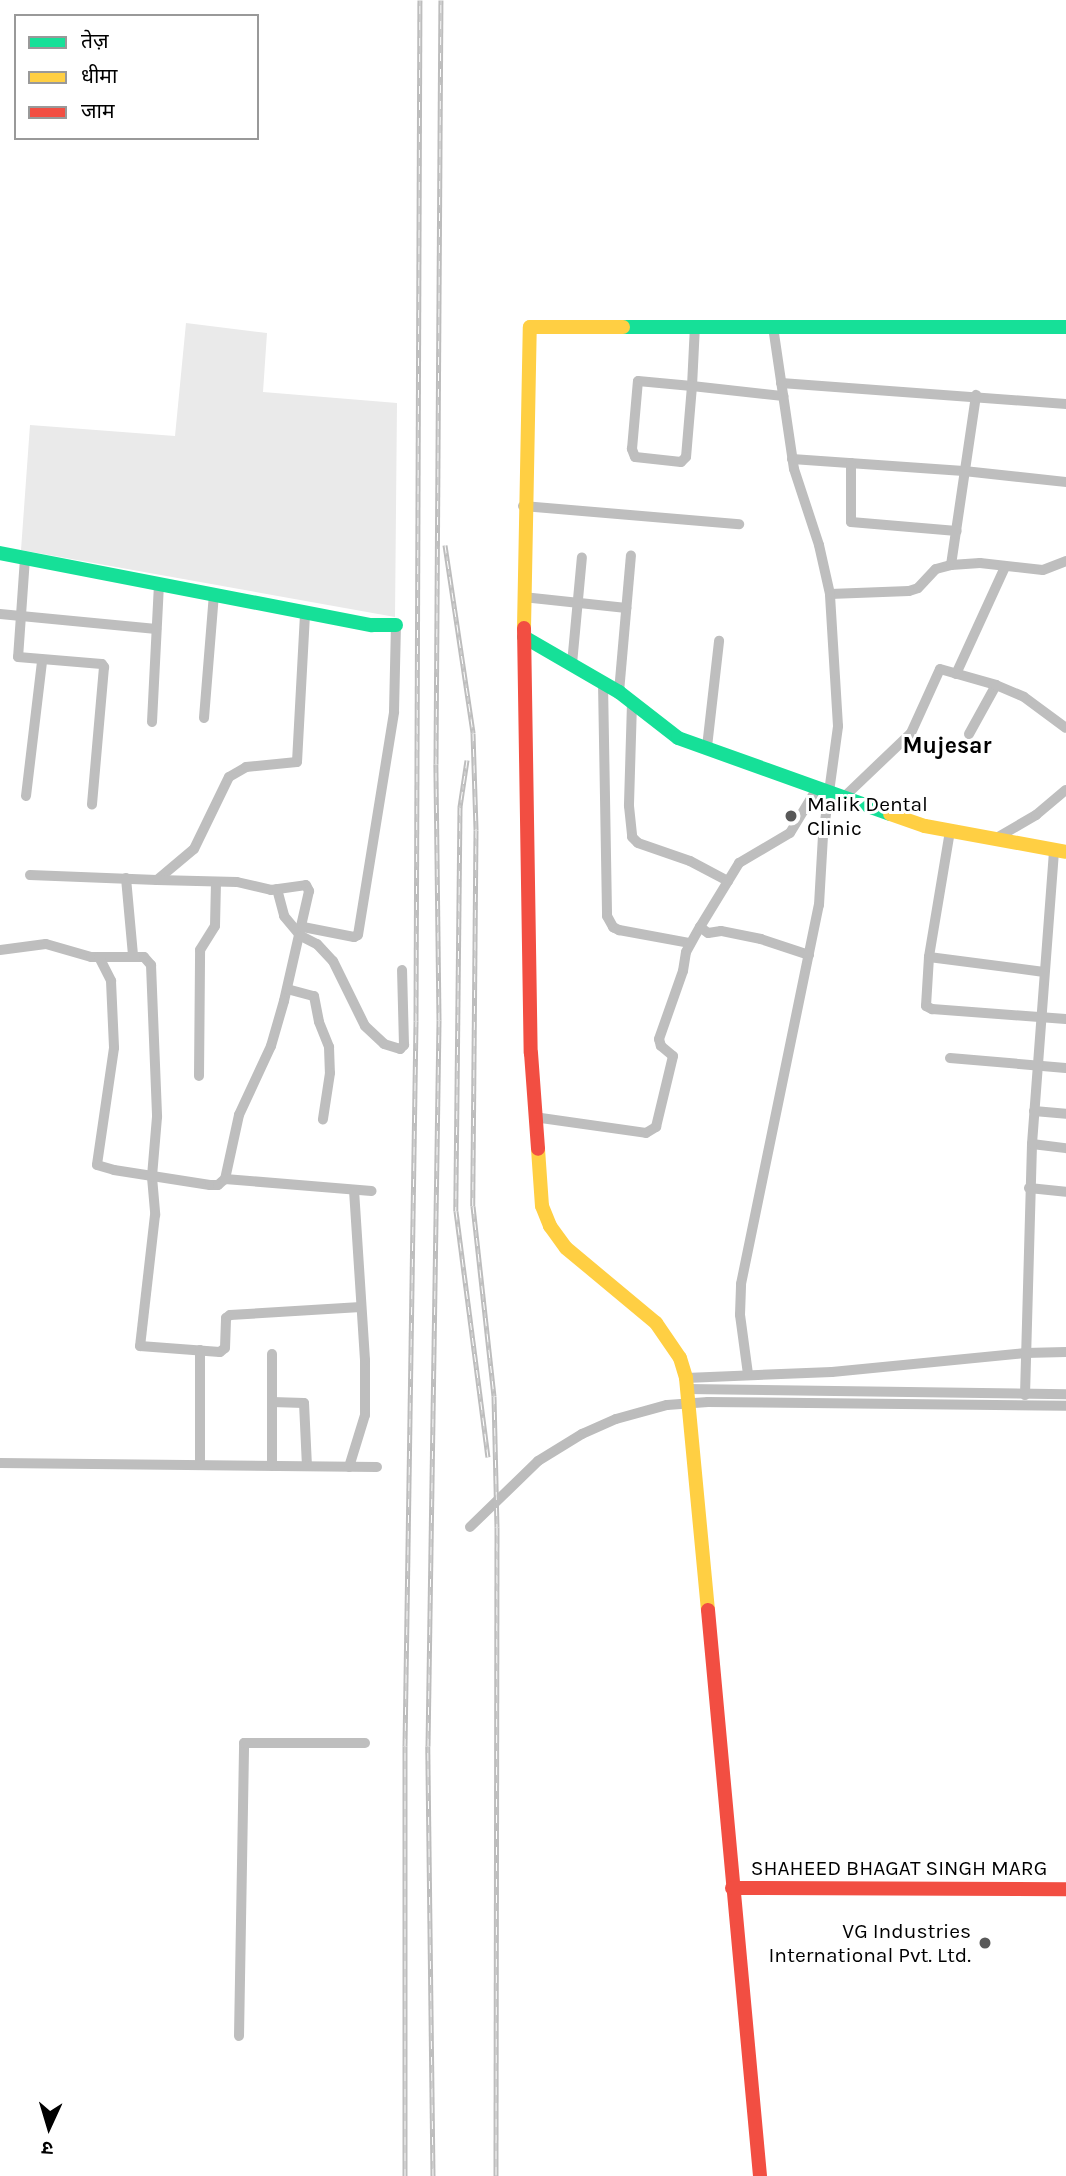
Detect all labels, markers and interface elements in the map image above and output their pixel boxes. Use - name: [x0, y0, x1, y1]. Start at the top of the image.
- legend: [14, 14, 259, 140]
- text: तेज़: [81, 29, 109, 53]
- text: धीमा: [81, 64, 117, 88]
- text: जाम: [81, 99, 115, 123]
- district label: Mujesar: [902, 732, 992, 760]
- place label: Malik Dental Clinic: [807, 791, 928, 841]
- marker: Malik Dental Clinic: [781, 806, 801, 826]
- street label: SHAHEED BHAGAT SINGH MARG: [751, 1855, 1047, 1881]
- place label: VG Industries International Pvt. Ltd.: [768, 1918, 971, 1968]
- marker: VG Industries International Pvt. Ltd.: [977, 1935, 993, 1951]
- north arrow: [14, 2092, 84, 2162]
- text: उ: [41, 2137, 54, 2159]

